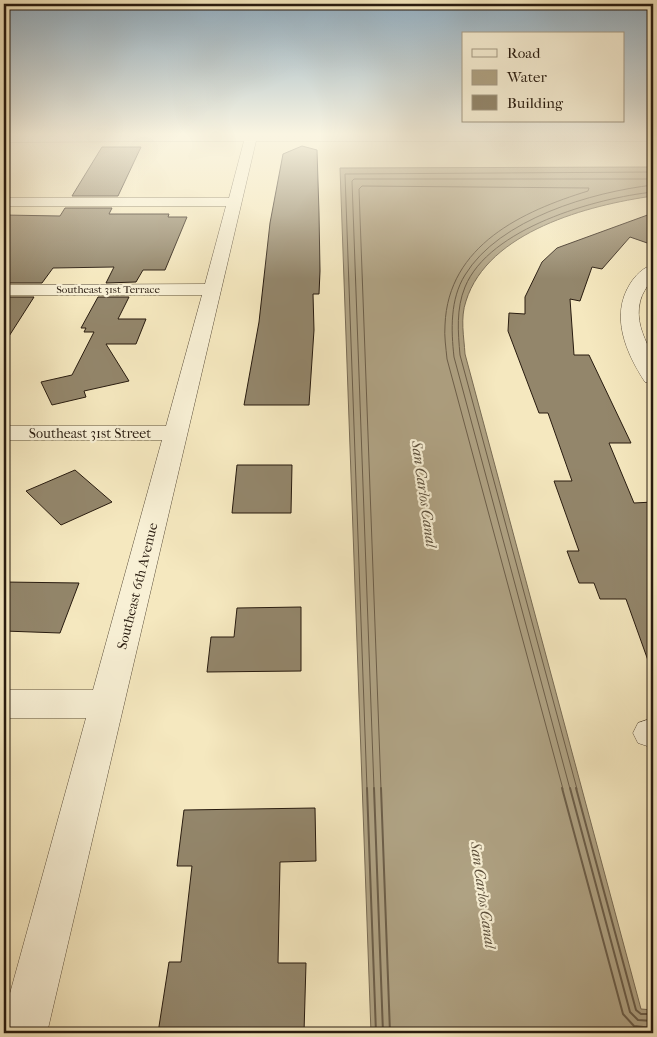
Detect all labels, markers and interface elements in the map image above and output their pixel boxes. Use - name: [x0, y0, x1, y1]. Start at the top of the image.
- legend: [462, 32, 624, 122]
- text: Road: [507, 44, 541, 62]
- text: Water: [506, 68, 547, 86]
- text: Building: [507, 94, 564, 112]
- street label: Southeast 31st Terrace: [56, 283, 160, 296]
- street label: Southeast 31st Street: [29, 425, 151, 442]
- water label: San Carlos Canal: [407, 439, 441, 551]
- street label: Southeast 6th Avenue: [114, 521, 161, 651]
- water label: San Carlos Canal: [466, 840, 500, 952]

